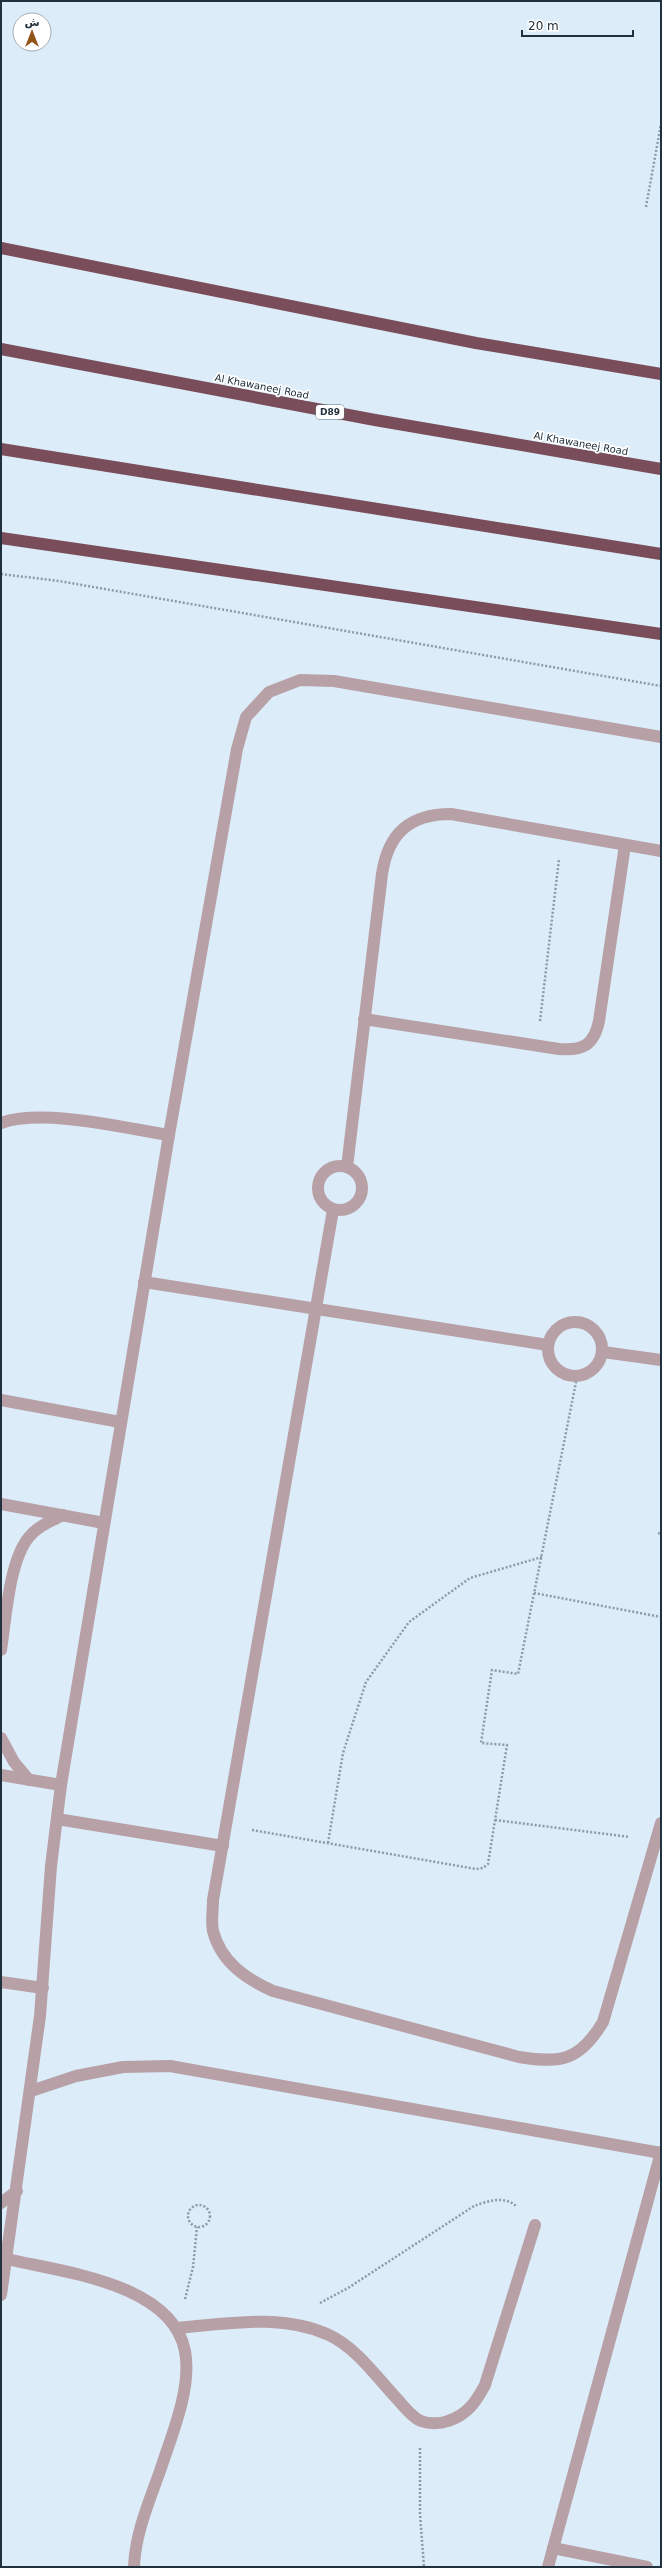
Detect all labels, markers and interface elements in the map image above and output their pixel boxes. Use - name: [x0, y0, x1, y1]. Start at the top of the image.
- north arrow: [12, 12, 52, 52]
- scale bar: [522, 12, 633, 38]
- text: ش: [24, 16, 40, 29]
- text: 20 m: [528, 19, 559, 33]
- street label: Al Khawaneej Road: [214, 372, 310, 401]
- road number: D89: [316, 405, 344, 419]
- street label: Al Khawaneej Road: [533, 430, 629, 457]

